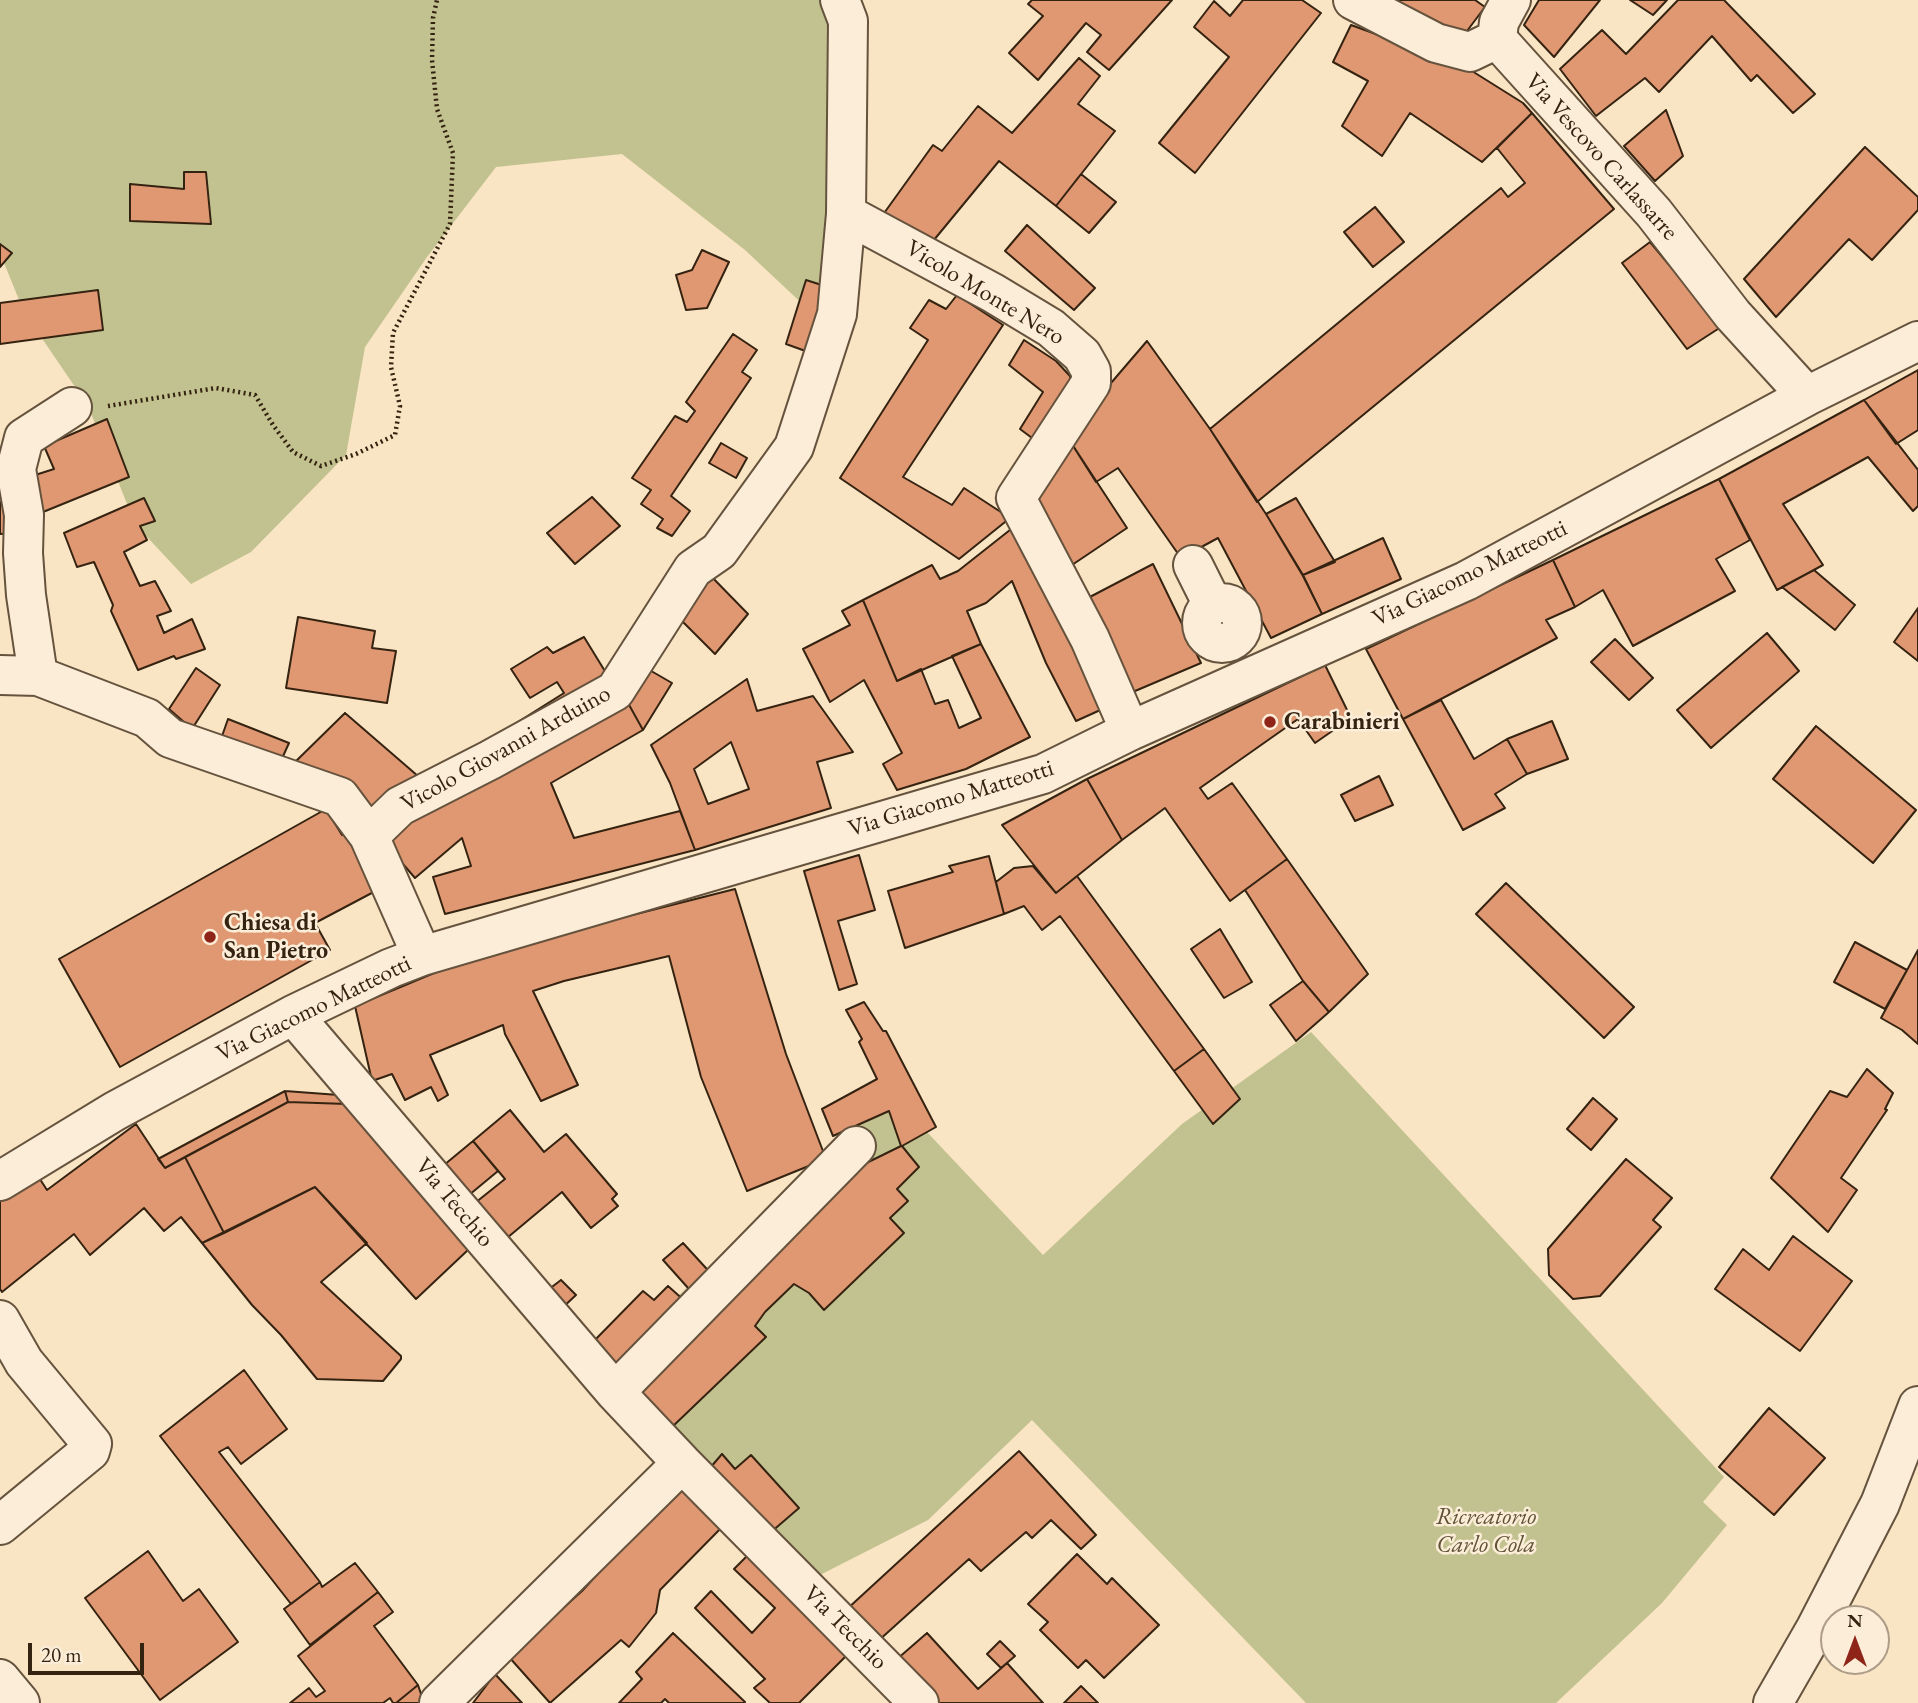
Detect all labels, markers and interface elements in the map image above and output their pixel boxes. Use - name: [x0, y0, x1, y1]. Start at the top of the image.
- street label: Via Vescovo Carlassarre: [1519, 68, 1683, 246]
- street label: Vicolo Monte Nero: [900, 234, 1070, 352]
- street label: Via Giacomo Matteotti: [1368, 514, 1572, 634]
- street label: Vicolo Giovanni Arduino: [396, 679, 616, 819]
- place label: Carabinieri: [1284, 708, 1399, 736]
- marker: Carabinieri: [1262, 714, 1278, 730]
- street label: Via Giacomo Matteotti: [845, 754, 1057, 844]
- place label: Chiesa di San Pietro: [224, 909, 328, 965]
- marker: Chiesa di San Pietro: [202, 929, 218, 945]
- street label: Via Giacomo Matteotti: [212, 949, 416, 1069]
- street label: Via Tecchio: [408, 1152, 500, 1254]
- park label: Ricreatorio Carlo Cola: [1436, 1503, 1536, 1559]
- street label: Via Tecchio: [797, 1580, 893, 1676]
- north arrow: [1820, 1605, 1890, 1675]
- text: N: [1847, 1608, 1863, 1633]
- scale bar: [32, 1630, 147, 1674]
- text: 20 m: [41, 1641, 82, 1668]

